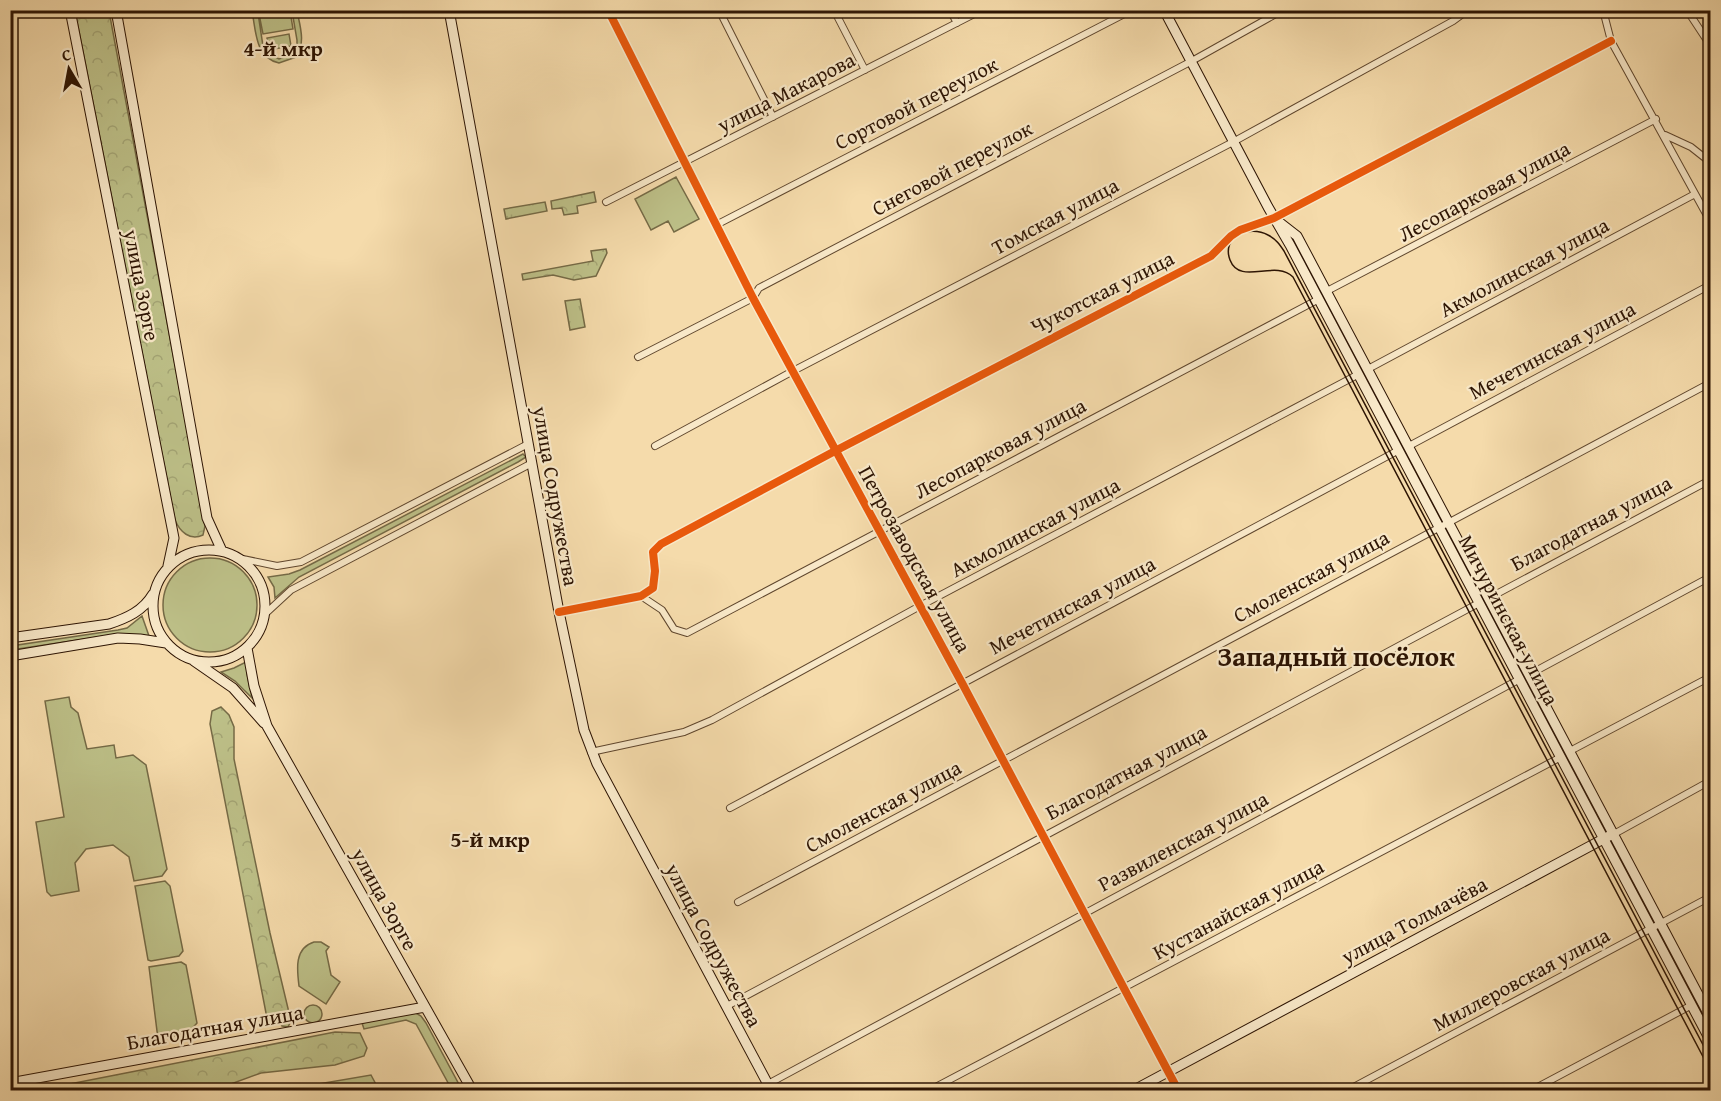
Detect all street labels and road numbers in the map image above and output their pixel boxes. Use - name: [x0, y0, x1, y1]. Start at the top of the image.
- street label: улица Макарова: [711, 44, 860, 141]
- street label: Сортовой переулок: [829, 49, 1003, 157]
- street label: Снеговой переулок: [866, 113, 1038, 223]
- street label: Лесопарковая улица: [1393, 133, 1575, 249]
- street label: Томская улица: [986, 170, 1124, 262]
- street label: Акмолинская улица: [1434, 209, 1614, 325]
- street label: улица Зорге: [116, 226, 168, 344]
- street label: Чукотская улица: [1025, 242, 1179, 342]
- street label: Мечетинская улица: [1463, 293, 1641, 407]
- street label: Лесопарковая улица: [909, 390, 1091, 506]
- street label: улица Содружества: [525, 403, 587, 588]
- street label: Петрозаводская улица: [851, 460, 979, 658]
- street label: Благодатная улица: [1505, 467, 1677, 579]
- street label: Акмолинская улица: [945, 469, 1125, 585]
- street label: Смоленская улица: [1227, 522, 1395, 630]
- street label: Мичуринская улица: [1451, 529, 1567, 711]
- street label: Мечетинская улица: [983, 548, 1161, 662]
- street label: Благодатная улица: [1040, 716, 1212, 828]
- street label: Смоленская улица: [799, 752, 967, 860]
- street label: Развиленская улица: [1092, 783, 1274, 899]
- street label: улица Зорге: [344, 841, 426, 956]
- street label: Кустанайская улица: [1147, 851, 1329, 967]
- street label: улица Содружества: [657, 857, 770, 1033]
- street label: улица Толмачёва: [1334, 868, 1493, 972]
- street label: Миллеровская улица: [1427, 919, 1615, 1039]
- street label: Благодатная улица: [124, 996, 306, 1058]

